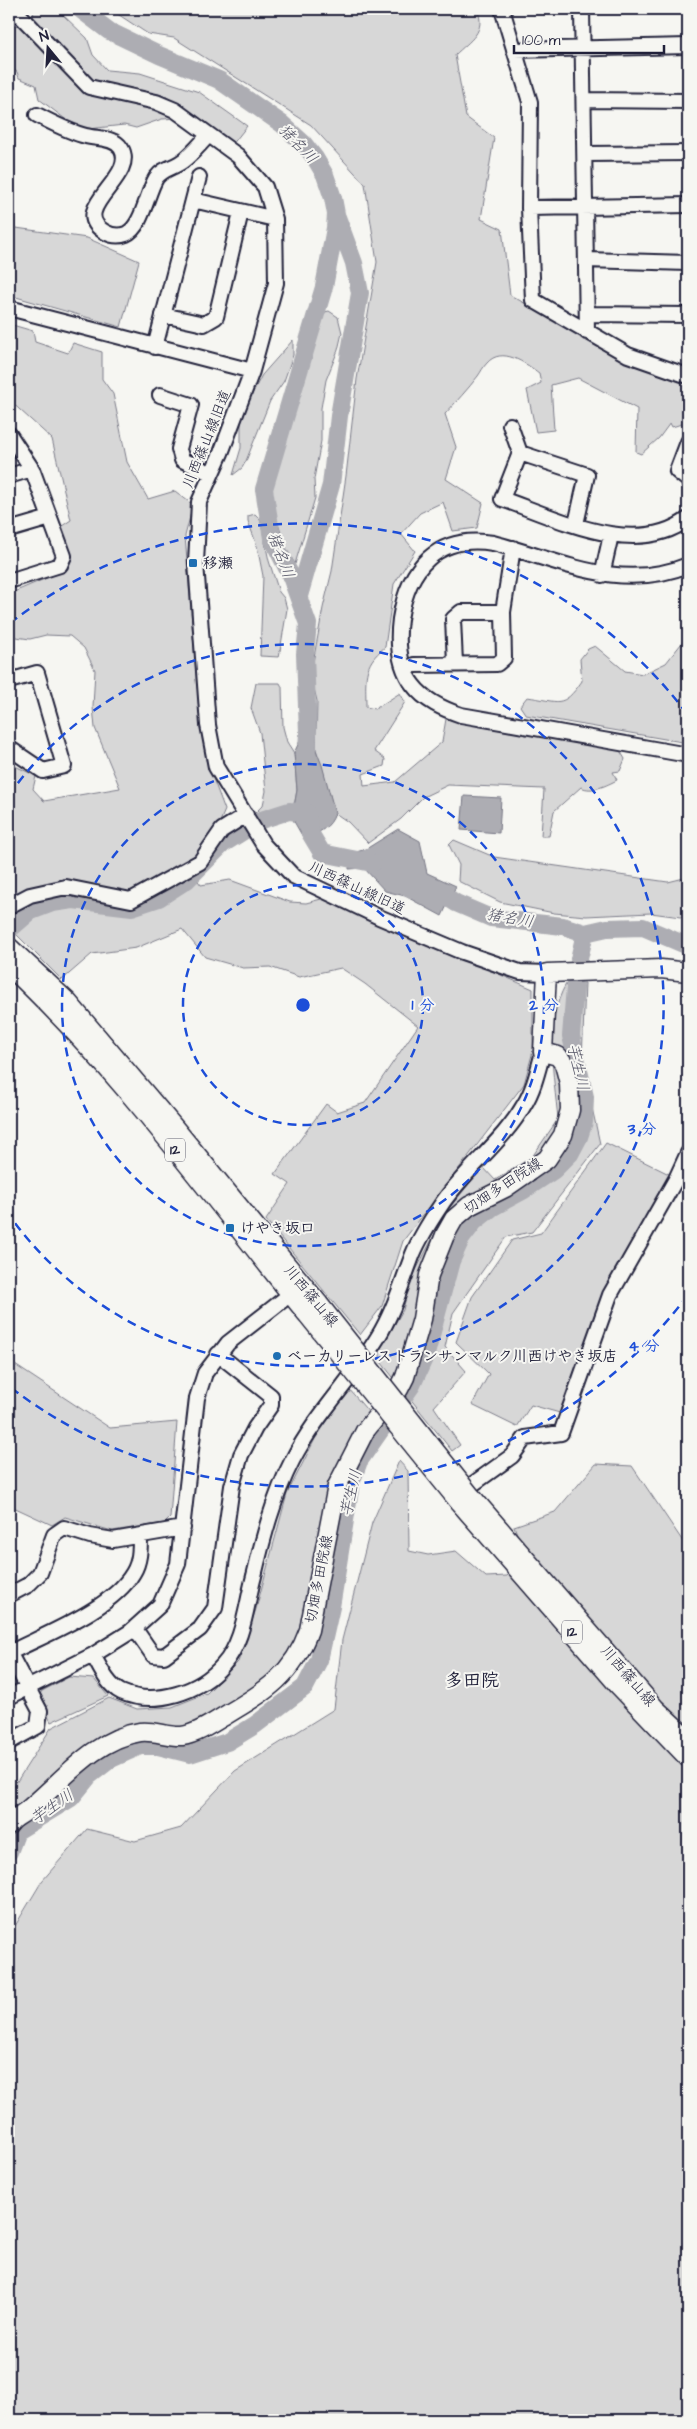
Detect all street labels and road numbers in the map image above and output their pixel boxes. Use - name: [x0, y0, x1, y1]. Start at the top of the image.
- street label: 川西篠山線旧道: [178, 386, 236, 492]
- street label: 川西篠山線旧道: [305, 856, 409, 920]
- road number: 12: [165, 1138, 185, 1162]
- street label: 切畑多田院線: [460, 1153, 546, 1219]
- street label: 川西篠山線: [279, 1261, 343, 1331]
- street label: 切畑多田院線: [300, 1533, 338, 1625]
- road number: 12: [562, 1620, 582, 1644]
- street label: 川西篠山線: [595, 1641, 661, 1711]

